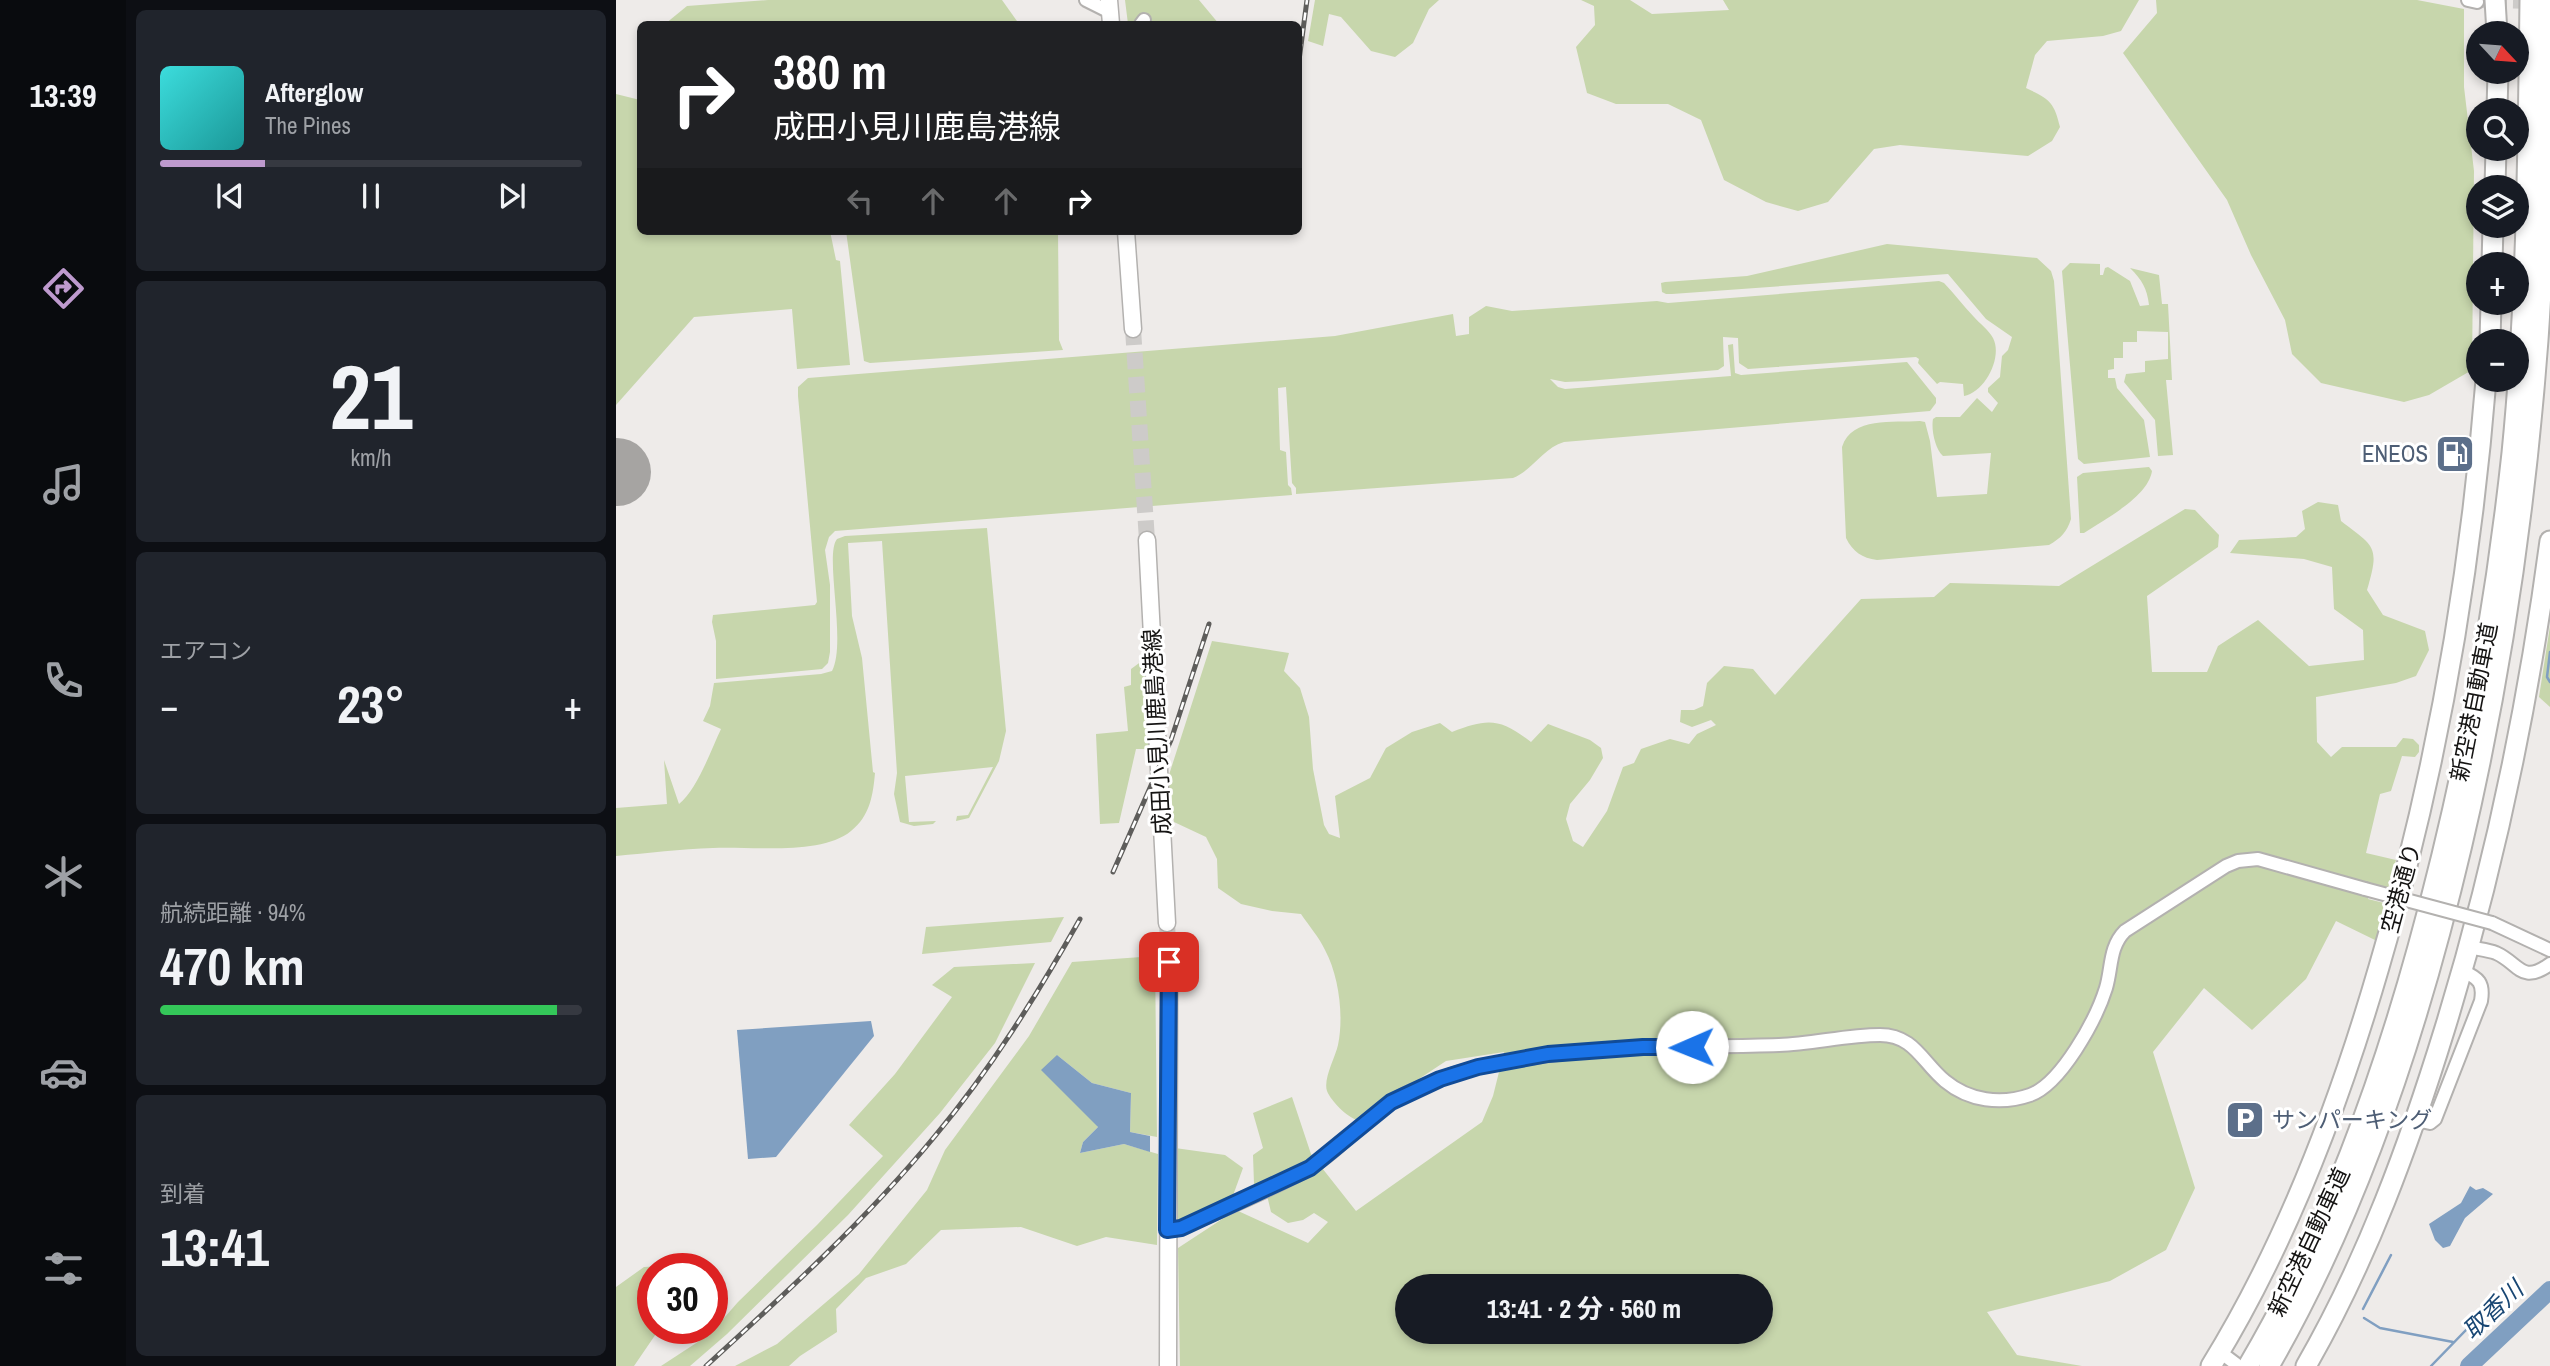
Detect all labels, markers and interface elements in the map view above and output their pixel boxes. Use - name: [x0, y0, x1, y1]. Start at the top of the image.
- north arrow: [2466, 21, 2529, 84]
- map controls: [2466, 21, 2529, 392]
- text: 380 m: [773, 38, 887, 104]
- icon: right: [658, 49, 749, 140]
- text: 13:39: [29, 74, 97, 117]
- text: Afterglow: [265, 75, 363, 110]
- button: search: [2466, 98, 2529, 161]
- text: 成田小見川鹿島港線: [773, 105, 1061, 148]
- text: The Pines: [265, 110, 351, 141]
- button: layers: [2466, 175, 2529, 238]
- icon: previous: [211, 177, 249, 215]
- icon: pause: [352, 177, 390, 215]
- icon: next: [493, 177, 531, 215]
- icon: left: [841, 182, 879, 220]
- icon: ahead: [914, 182, 952, 220]
- icon: ahead: [987, 182, 1025, 220]
- icon: right: [1060, 182, 1098, 220]
- button: +: [2466, 252, 2529, 315]
- icon: directions: [39, 264, 88, 313]
- button: −: [2466, 329, 2529, 392]
- text: 21: [330, 335, 413, 457]
- fuel station icon: ENEOS: [2434, 433, 2476, 475]
- place label: ENEOS: [2362, 438, 2428, 469]
- text: km/h: [351, 442, 391, 473]
- icon: music: [39, 460, 88, 509]
- street label: 新空港自動車道: [2443, 620, 2504, 784]
- street label: 成田小見川鹿島港線: [1136, 628, 1177, 836]
- text: エアコン: [160, 635, 252, 666]
- icon: phone: [39, 656, 88, 705]
- text: 23°: [337, 669, 405, 739]
- text: −: [160, 680, 178, 731]
- text: +: [564, 680, 582, 731]
- street label: 空港通り: [2374, 839, 2427, 936]
- icon: climate: [39, 852, 88, 901]
- text: 航続距離 · 94%: [160, 897, 305, 928]
- text: 470 km: [160, 931, 305, 1001]
- pin: [1139, 932, 1199, 992]
- icon: arrive: [1150, 943, 1188, 981]
- position arrow: [1655, 1010, 1729, 1084]
- icon: car: [39, 1048, 88, 1097]
- parking icon: サンパーキング: [2224, 1099, 2266, 1141]
- place label: サンパーキング: [2272, 1104, 2432, 1135]
- street label: 新空港自動車道: [2260, 1162, 2357, 1321]
- text: 到着: [160, 1178, 206, 1209]
- text: 13:41: [160, 1212, 269, 1282]
- icon: filters: [39, 1244, 88, 1293]
- speed limit sign: 30: [637, 1253, 728, 1344]
- water label: 取香川: [2455, 1271, 2532, 1346]
- text: 13:41 · 2 分 · 560 m: [1487, 1291, 1681, 1326]

